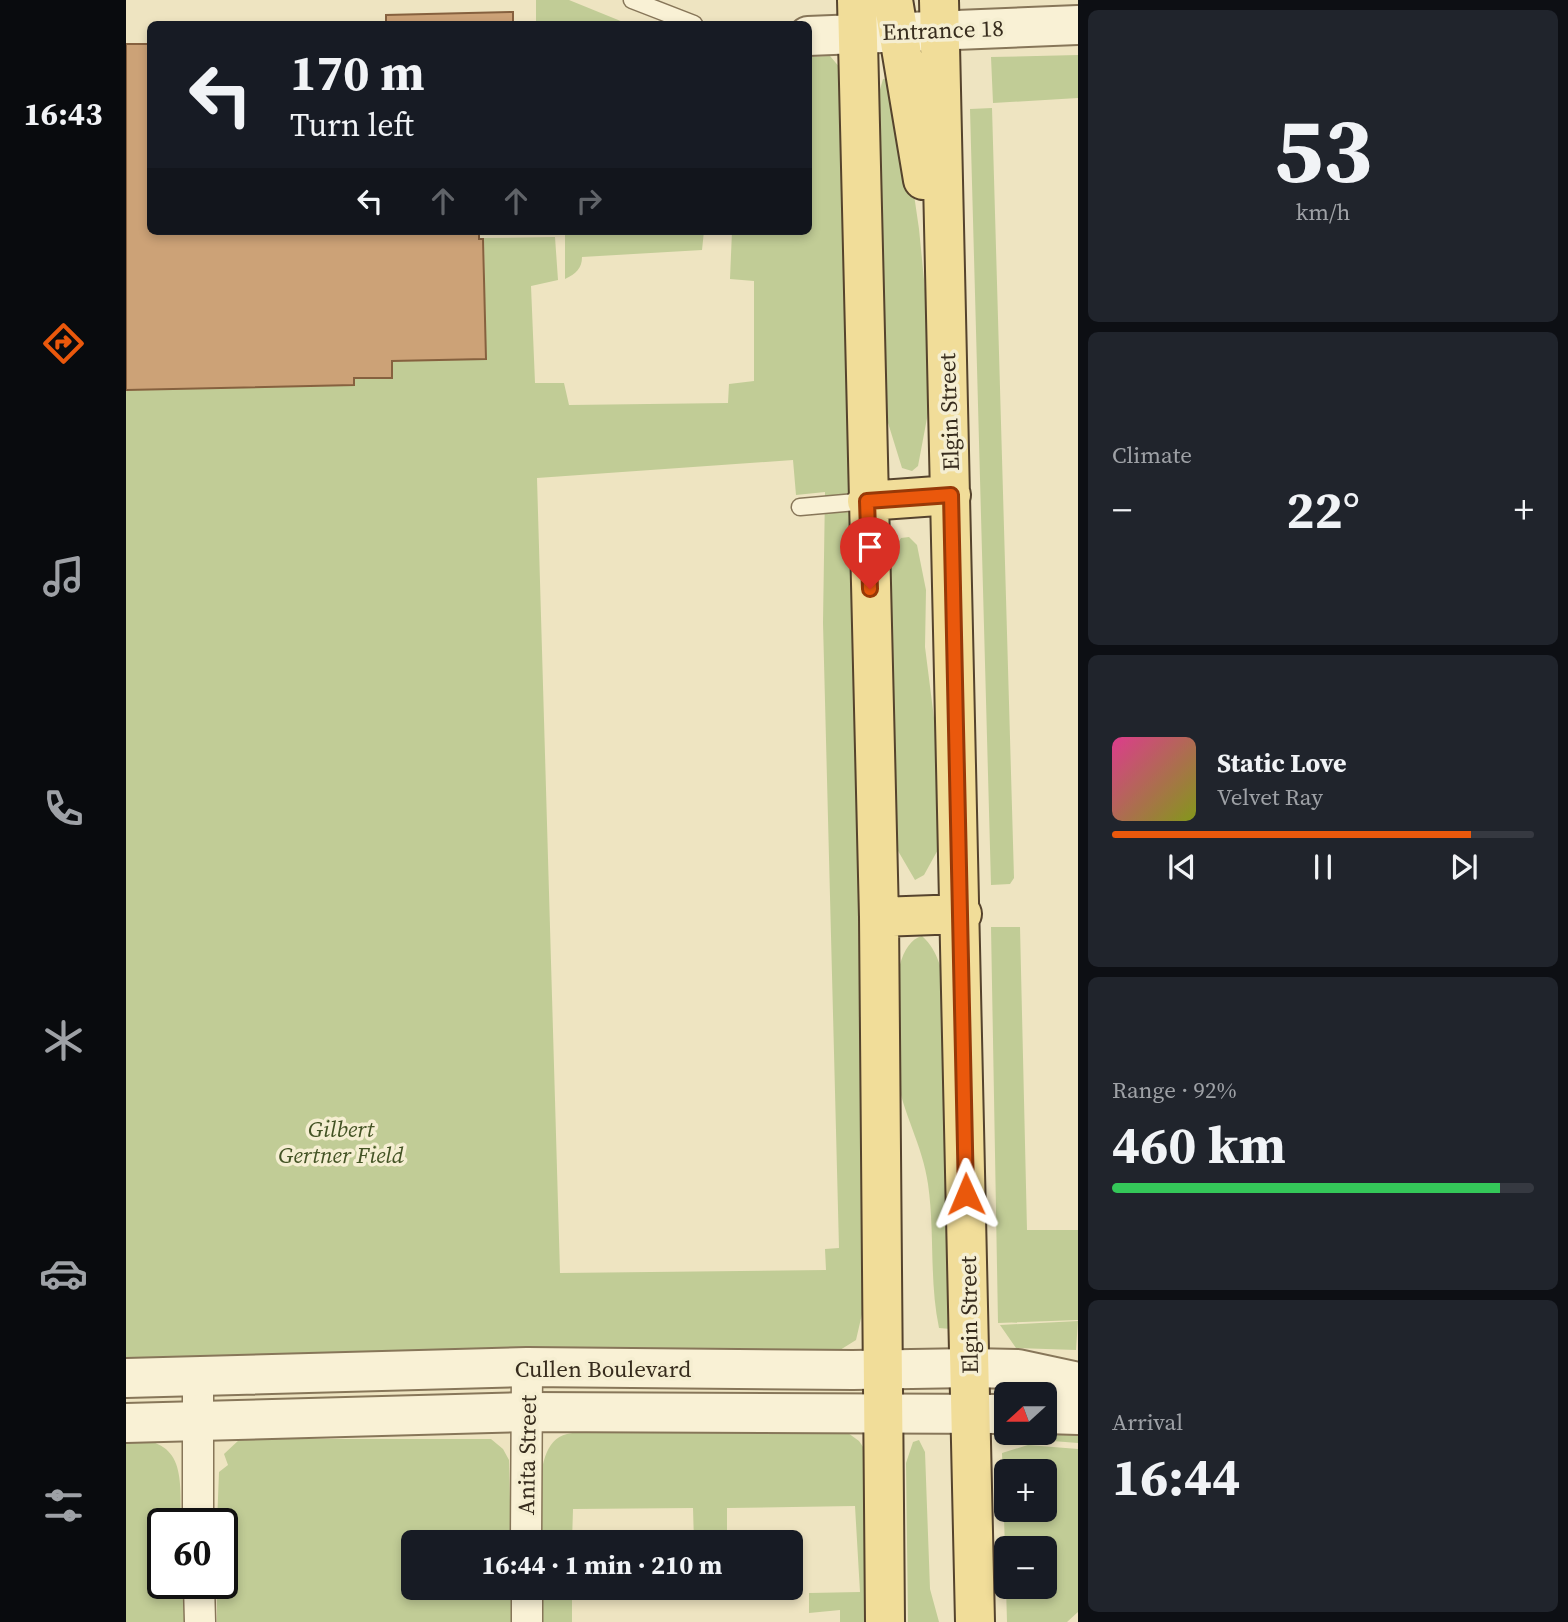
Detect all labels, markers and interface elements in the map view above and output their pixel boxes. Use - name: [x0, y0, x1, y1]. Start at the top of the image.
- street label: Entrance 18: [882, 12, 1004, 48]
- text: 170 m: [290, 39, 425, 106]
- icon: left: [175, 49, 266, 140]
- text: 53: [1274, 88, 1372, 212]
- text: 16:43: [24, 92, 102, 136]
- text: Turn left: [290, 103, 414, 147]
- icon: left: [351, 182, 389, 220]
- icon: ahead: [424, 182, 462, 220]
- icon: ahead: [497, 182, 535, 220]
- icon: right: [570, 182, 608, 220]
- text: km/h: [1296, 196, 1350, 228]
- icon: directions: [39, 319, 88, 368]
- street label: Elgin Street: [931, 352, 967, 472]
- text: Climate: [1112, 439, 1192, 471]
- text: 22°: [1286, 474, 1360, 545]
- text: −: [1112, 484, 1132, 536]
- text: +: [1514, 484, 1534, 536]
- pin: [840, 517, 900, 589]
- icon: arrive: [851, 528, 889, 566]
- icon: music: [39, 552, 88, 601]
- text: Static Love: [1217, 745, 1346, 781]
- text: Velvet Ray: [1217, 781, 1323, 813]
- icon: phone: [39, 784, 88, 833]
- icon: previous: [1163, 848, 1201, 886]
- icon: pause: [1304, 848, 1342, 886]
- icon: next: [1445, 848, 1483, 886]
- icon: climate: [39, 1016, 88, 1065]
- text: Range · 92%: [1112, 1074, 1237, 1106]
- text: 460 km: [1112, 1109, 1286, 1180]
- park label: Gilbert Gertner Field: [278, 1113, 404, 1171]
- position arrow: [929, 1157, 1003, 1231]
- icon: car: [39, 1249, 88, 1298]
- street label: Elgin Street: [952, 1255, 986, 1374]
- street label: Cullen Boulevard: [515, 1353, 691, 1385]
- north arrow: [994, 1382, 1057, 1446]
- map controls: [994, 1382, 1057, 1599]
- street label: Anita Street: [510, 1394, 544, 1515]
- text: Arrival: [1112, 1406, 1183, 1438]
- text: 16:44: [1112, 1441, 1240, 1512]
- button: +: [994, 1459, 1057, 1522]
- icon: filters: [39, 1481, 88, 1530]
- speed limit sign: 60: [147, 1508, 238, 1599]
- button: −: [994, 1536, 1057, 1599]
- text: 16:44 · 1 min · 210 m: [482, 1547, 722, 1583]

